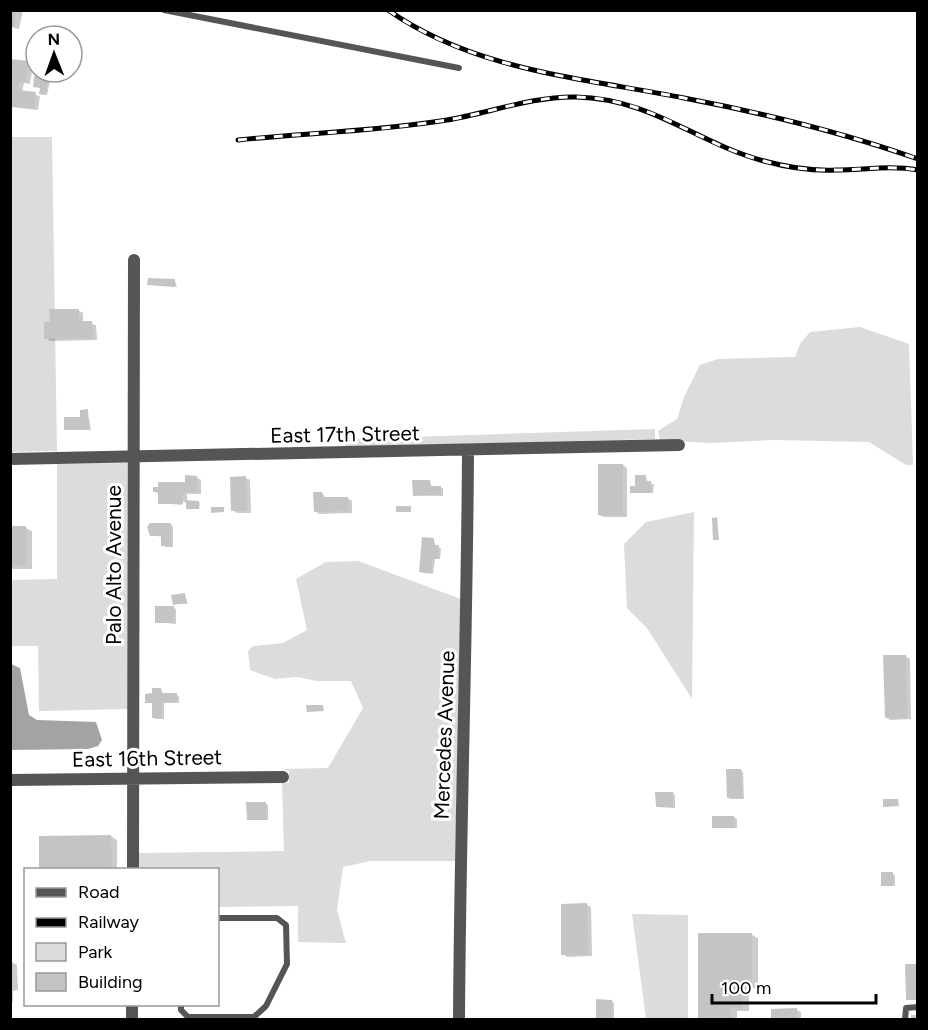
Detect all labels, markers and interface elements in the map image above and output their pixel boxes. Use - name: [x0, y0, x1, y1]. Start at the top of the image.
- north arrow: [24, 24, 84, 84]
- text: N: [47, 30, 60, 49]
- street label: East 17th Street: [270, 420, 420, 448]
- street label: Palo Alto Avenue: [101, 485, 126, 645]
- street label: Mercedes Avenue: [429, 650, 459, 820]
- street label: East 16th Street: [72, 744, 222, 772]
- legend: [24, 868, 219, 1006]
- text: Road: [78, 881, 119, 903]
- text: Railway: [78, 911, 140, 933]
- text: Park: [78, 941, 113, 963]
- scale bar: [712, 967, 876, 1005]
- text: Building: [78, 971, 143, 993]
- text: 100 m: [721, 977, 771, 999]

